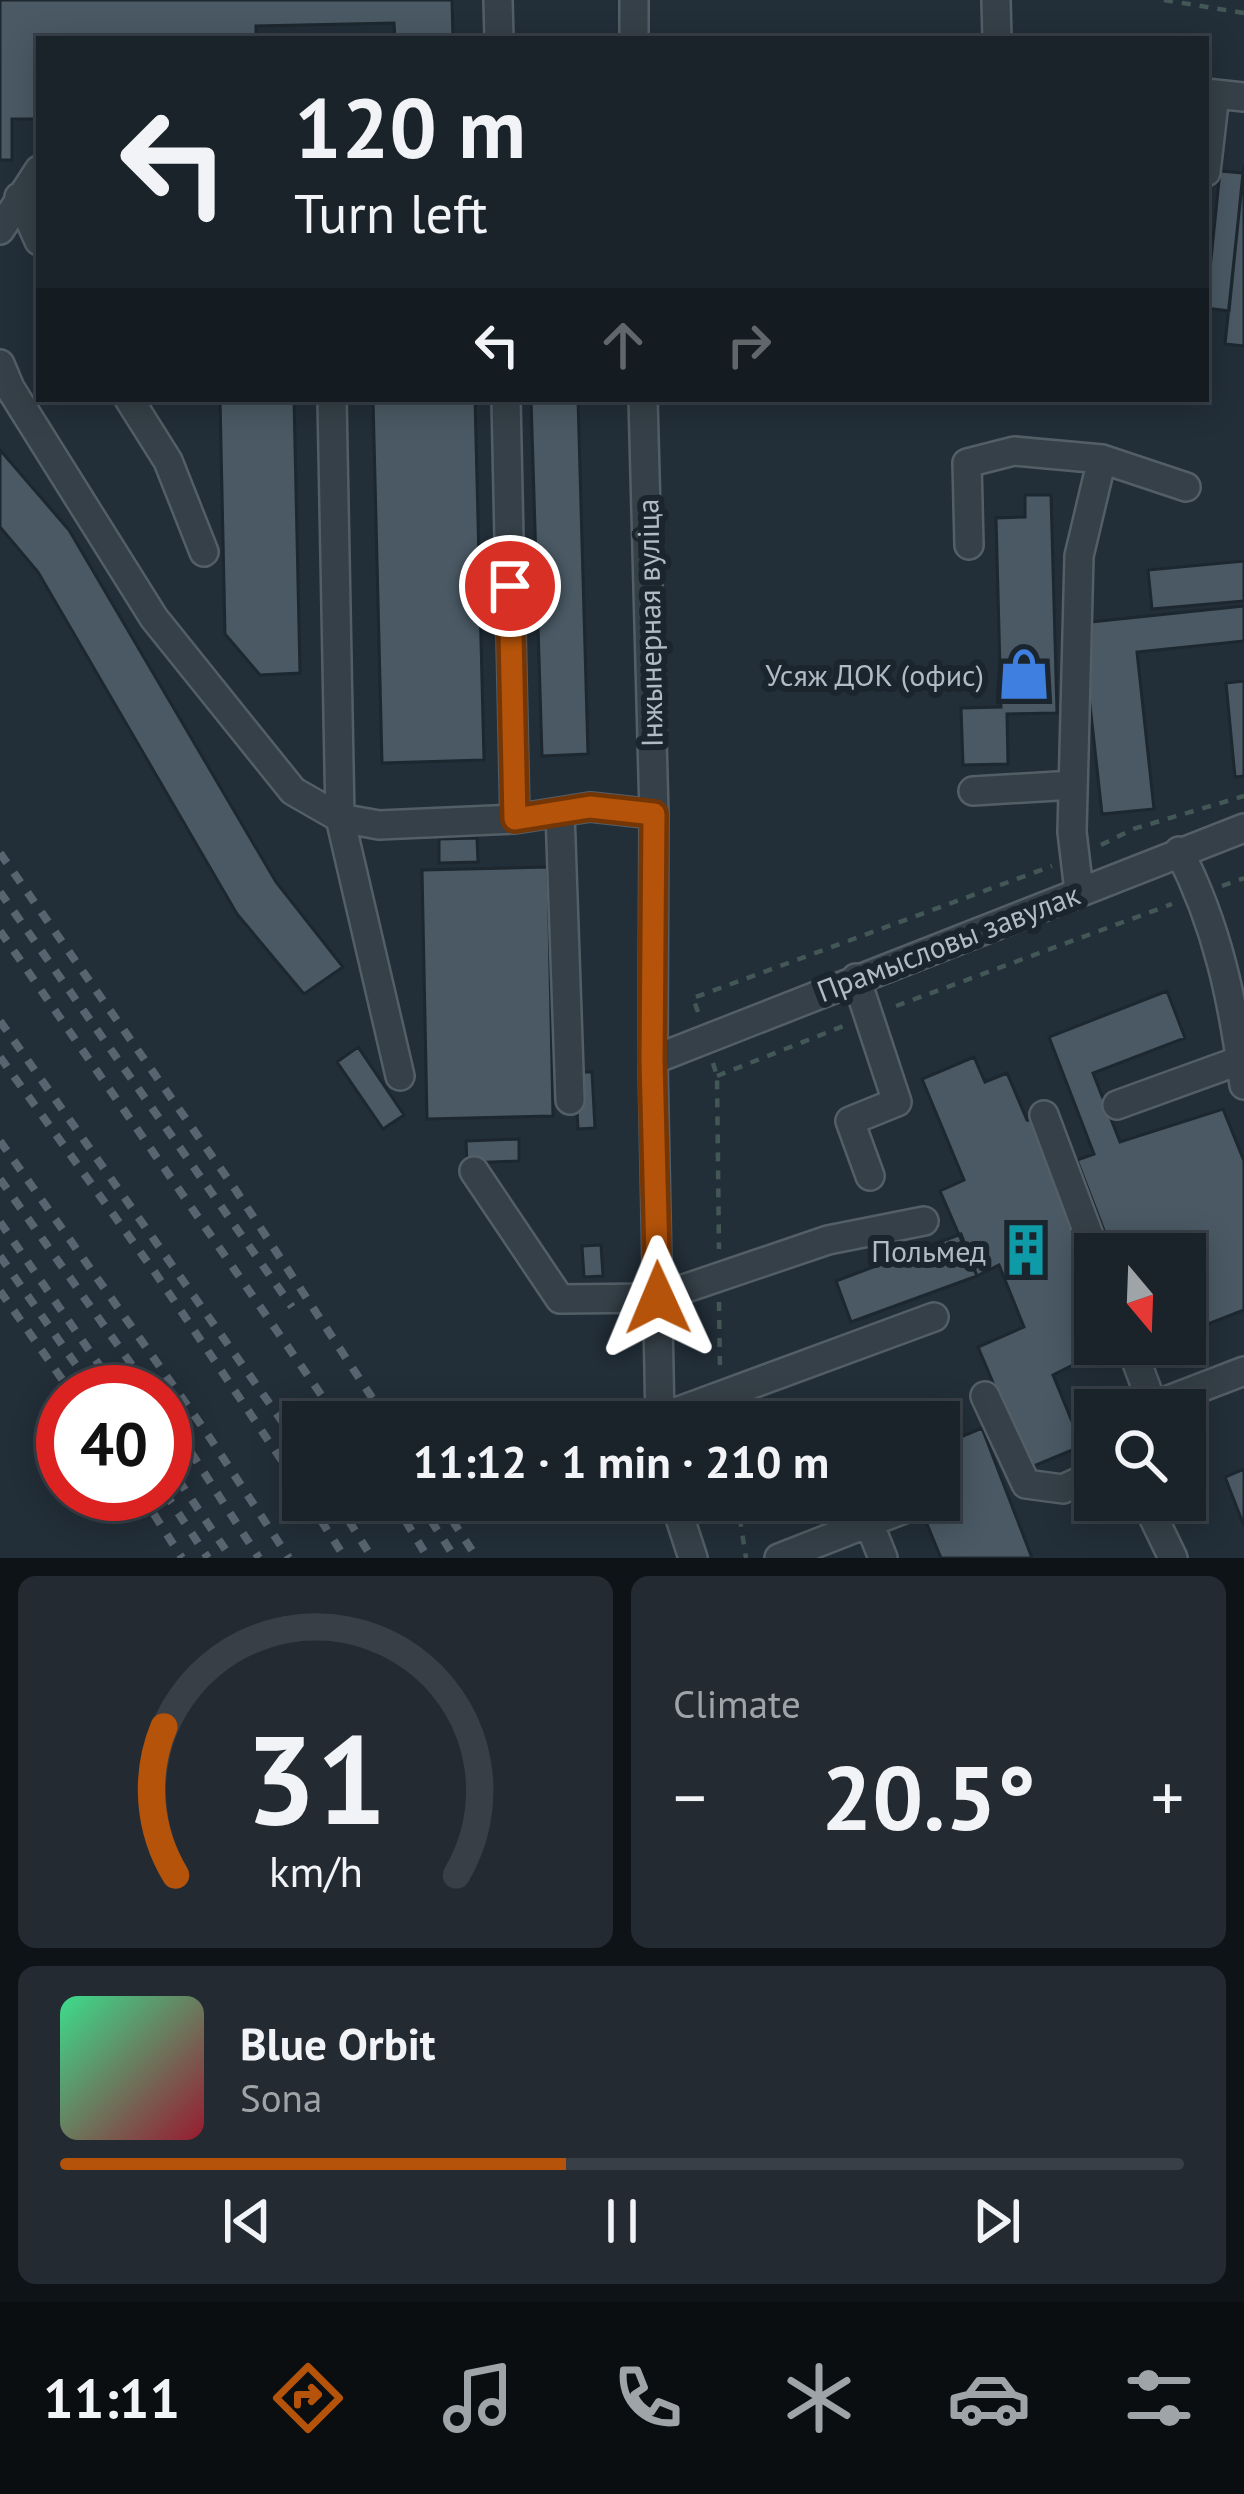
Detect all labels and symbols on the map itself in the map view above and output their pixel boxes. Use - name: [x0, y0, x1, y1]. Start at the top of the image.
- street label: Інжынерная вуліца: [627, 498, 671, 748]
- pin: [459, 535, 561, 637]
- shop icon: Усяж ДОК (офис): [995, 645, 1053, 703]
- place label: Усяж ДОК (офис): [765, 655, 984, 694]
- street label: Прамысловы завулак: [811, 874, 1086, 1010]
- building icon: Польмед: [997, 1221, 1055, 1279]
- place label: Польмед: [871, 1231, 986, 1270]
- north arrow: [1074, 1233, 1206, 1365]
- position arrow: [595, 1235, 721, 1361]
- speed limit sign: 40: [36, 1365, 192, 1521]

